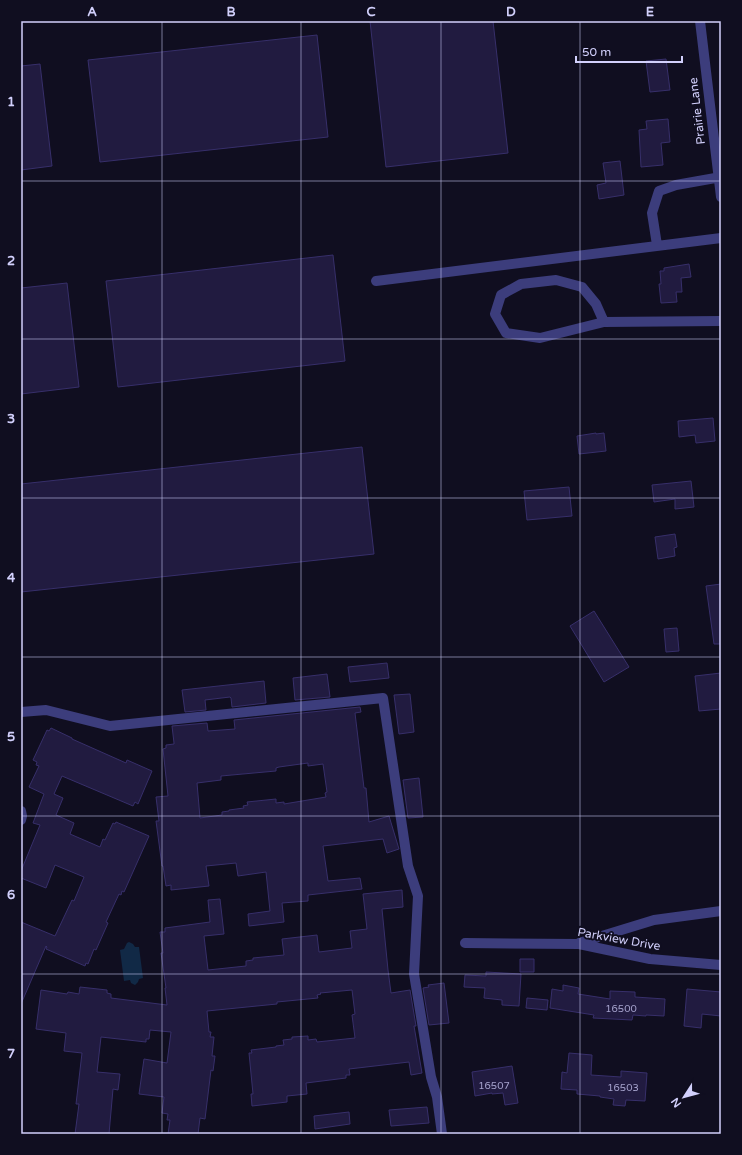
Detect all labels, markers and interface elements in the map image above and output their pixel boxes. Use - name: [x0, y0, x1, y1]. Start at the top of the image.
- text: A: [87, 4, 97, 20]
- text: B: [226, 4, 236, 20]
- text: C: [366, 4, 376, 20]
- text: D: [506, 4, 516, 20]
- text: E: [646, 4, 654, 20]
- scale bar: [576, 38, 682, 64]
- text: 50 m: [582, 45, 611, 59]
- street label: Prairie Lane: [686, 76, 708, 145]
- text: 1: [7, 94, 15, 110]
- text: 2: [7, 253, 15, 269]
- text: 3: [7, 411, 15, 427]
- text: 4: [7, 570, 16, 586]
- text: 5: [7, 729, 15, 745]
- text: 6: [7, 887, 15, 903]
- street label: Parkview Drive: [576, 925, 662, 953]
- house number: 16500: [605, 1003, 637, 1015]
- text: 7: [7, 1046, 15, 1062]
- north arrow: [664, 1077, 704, 1117]
- house number: 16507: [478, 1080, 510, 1092]
- house number: 16503: [607, 1082, 639, 1094]
- text: N: [668, 1095, 684, 1110]

